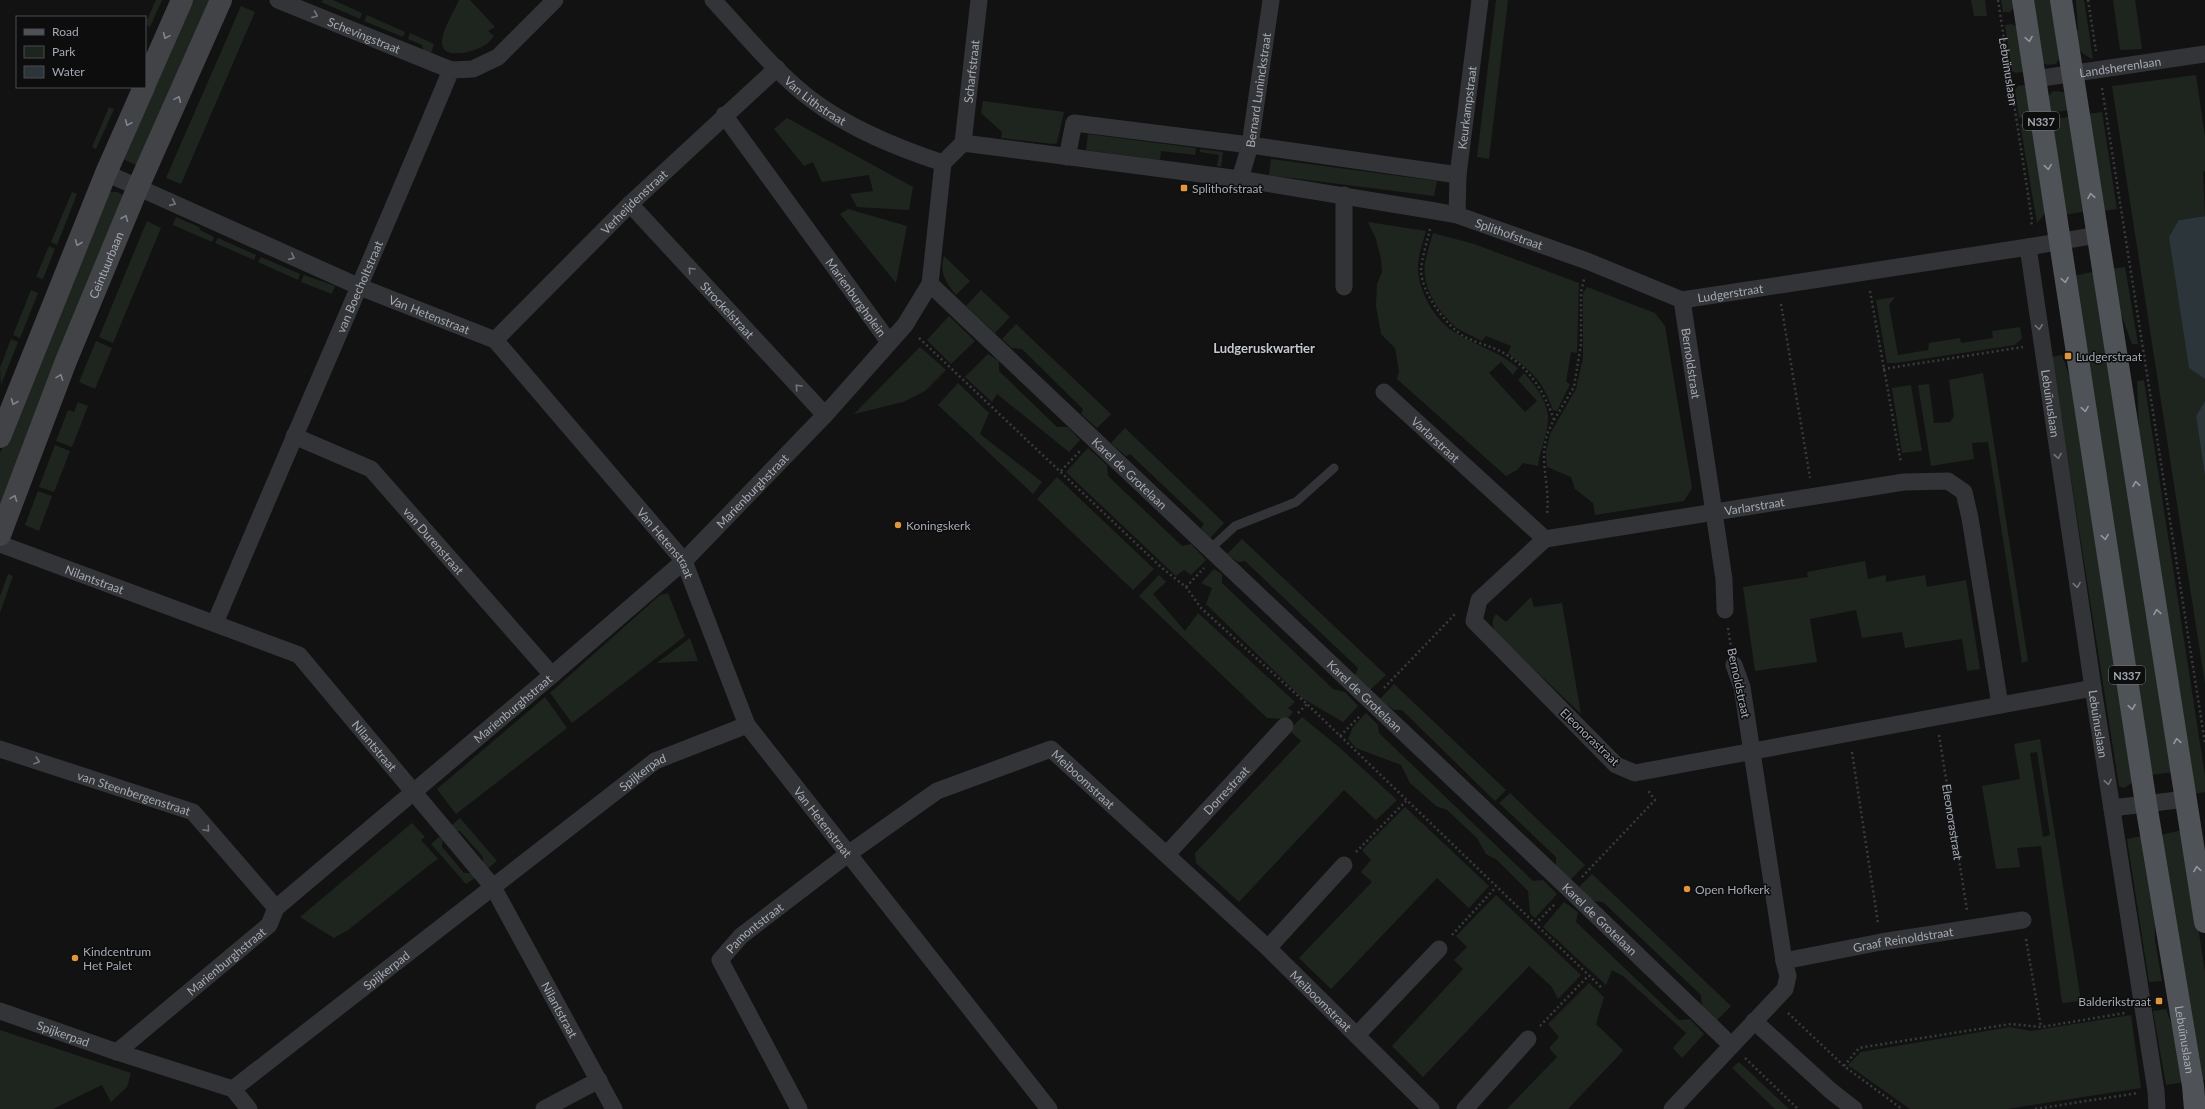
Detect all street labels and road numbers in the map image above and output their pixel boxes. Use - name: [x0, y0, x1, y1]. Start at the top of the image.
- street label: Schevingstraat: [326, 13, 403, 57]
- street label: Bernard Luninckstraat: [1242, 31, 1274, 148]
- street label: Lebuïnuslaan: [1996, 36, 2022, 106]
- street label: Scharfstraat: [960, 38, 982, 104]
- street label: Landsherenlaan: [2078, 53, 2162, 80]
- street label: Keurkampstraat: [1454, 64, 1479, 150]
- street label: Van Lithstraat: [781, 73, 849, 129]
- road number: N337: [2023, 112, 2059, 130]
- street label: Verheijdenstraat: [597, 166, 671, 237]
- street label: Splithofstraat: [1473, 215, 1546, 253]
- street label: Ceintuurbaan: [85, 229, 126, 301]
- street label: van Boecholtstraat: [333, 237, 386, 335]
- street label: Marienburghplein: [823, 255, 890, 339]
- street label: Strockelstraat: [698, 278, 758, 342]
- street label: Ludgerstraat: [1696, 280, 1765, 305]
- street label: Van Hetenstraat: [387, 292, 473, 337]
- street label: Bernoldstraat: [1679, 327, 1704, 400]
- street label: Lebuïnuslaan: [2039, 368, 2063, 438]
- street label: Varlarstraat: [1408, 413, 1464, 466]
- street label: Karel de Grotelaan: [1089, 434, 1170, 512]
- street label: Marienburghstraat: [713, 450, 792, 531]
- street label: Varlarstraat: [1723, 493, 1786, 518]
- street label: van Durenstraat: [400, 504, 468, 578]
- street label: Van Hetenstraat: [634, 504, 698, 581]
- street label: Nilantstraat: [63, 561, 127, 597]
- street label: Bernoldstraat: [1724, 647, 1754, 720]
- street label: Karel de Grotelaan: [1324, 657, 1406, 735]
- road number: N337: [2109, 666, 2145, 684]
- street label: Marienburghstraat: [470, 671, 555, 746]
- street label: Lebuïnuslaan: [2086, 689, 2111, 759]
- street label: Eleonorastraat: [1557, 705, 1623, 769]
- street label: Nilantstraat: [349, 717, 401, 775]
- street label: Meiboomstraat: [1049, 746, 1119, 812]
- street label: Spijkerpad: [616, 750, 668, 794]
- street label: Dorrestraat: [1200, 762, 1253, 817]
- street label: van Steenbergenstraat: [76, 767, 193, 818]
- street label: Van Hetenstraat: [791, 783, 856, 861]
- street label: Eleonorastraat: [1939, 783, 1966, 862]
- street label: Karel de Grotelaan: [1559, 879, 1640, 958]
- street label: Pamontstraat: [722, 899, 786, 956]
- street label: Marienburghstraat: [184, 923, 269, 998]
- street label: Graaf Reinoldstraat: [1852, 923, 1955, 955]
- street label: Spijkerpad: [360, 947, 412, 993]
- street label: Meiboomstraat: [1287, 967, 1356, 1035]
- street label: Nilantstraat: [538, 979, 582, 1041]
- street label: Lebuïnuslaan: [2172, 1004, 2198, 1074]
- street label: Spijkerpad: [35, 1017, 92, 1049]

